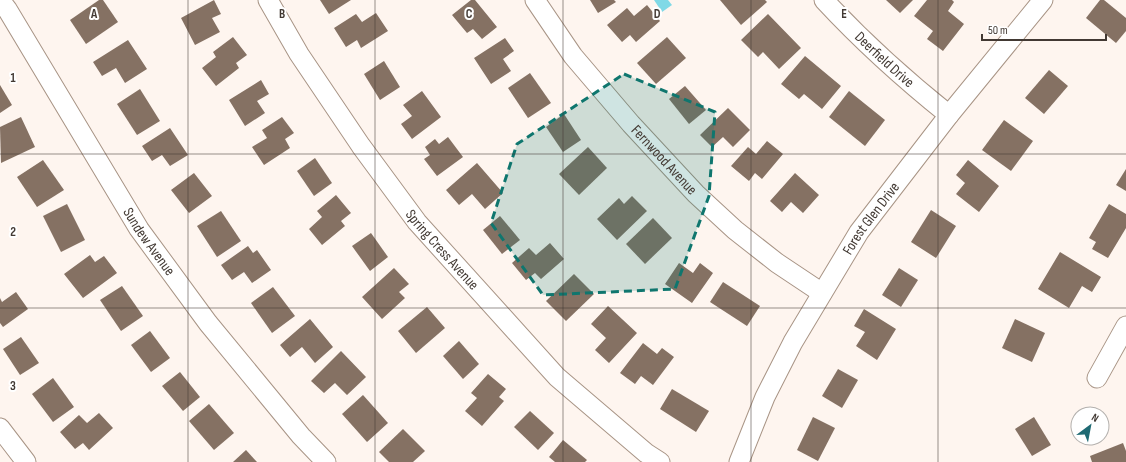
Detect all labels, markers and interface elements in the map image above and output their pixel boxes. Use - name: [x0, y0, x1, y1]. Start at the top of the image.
- text: A: [90, 6, 98, 22]
- text: B: [279, 6, 285, 22]
- text: C: [466, 6, 473, 22]
- text: D: [654, 6, 661, 22]
- text: E: [841, 6, 847, 22]
- scale bar: [982, 16, 1106, 42]
- text: 50 m: [988, 23, 1008, 38]
- street label: Deerfield Drive: [850, 28, 918, 92]
- text: 1: [10, 70, 16, 86]
- street label: Fernwood Avenue: [627, 121, 701, 199]
- street label: Forest Glen Drive: [839, 178, 904, 258]
- street label: Sundew Avenue: [118, 204, 179, 280]
- street label: Spring Cress Avenue: [401, 206, 483, 294]
- text: 2: [10, 224, 16, 240]
- text: 3: [10, 378, 16, 394]
- north arrow: [1070, 406, 1110, 446]
- text: N: [1089, 411, 1101, 425]

